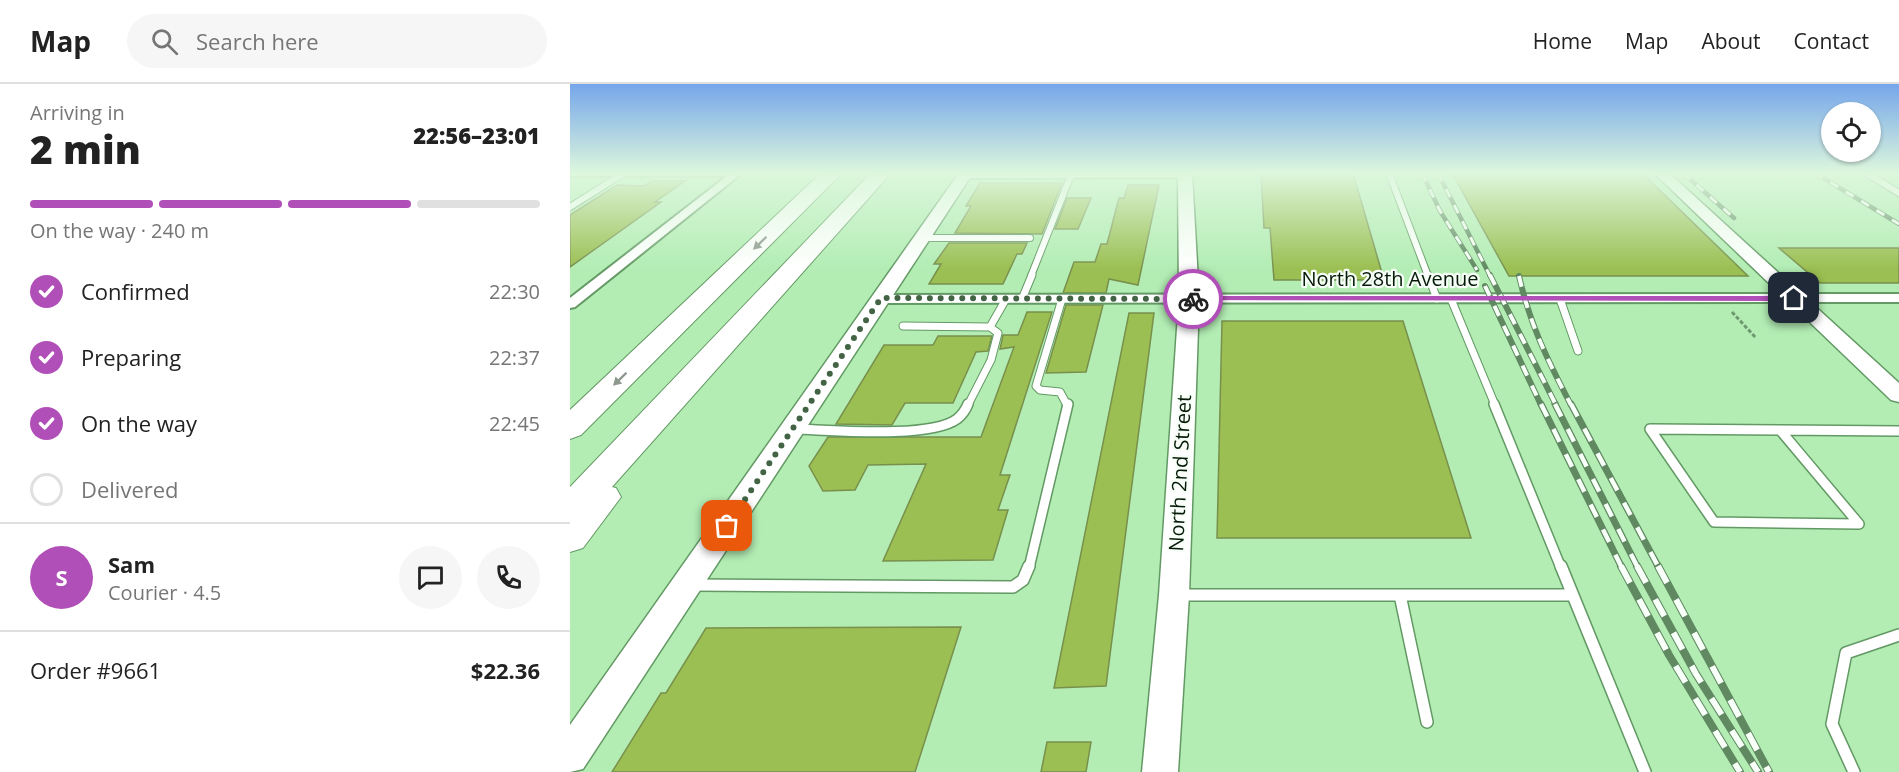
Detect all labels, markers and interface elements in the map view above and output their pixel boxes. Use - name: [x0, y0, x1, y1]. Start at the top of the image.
- search box: [127, 14, 547, 68]
- text: Map: [30, 22, 91, 60]
- icon: search: [148, 25, 181, 58]
- text: Search here: [196, 26, 319, 56]
- text: Home: [1533, 27, 1592, 55]
- text: Map: [1625, 27, 1668, 55]
- text: About: [1701, 27, 1761, 55]
- text: Contact: [1794, 27, 1869, 55]
- text: Arriving in: [30, 99, 125, 126]
- map controls: [1821, 102, 1881, 162]
- button: locate: [1821, 102, 1881, 162]
- text: 22:56–23:01: [413, 120, 540, 150]
- text: 2 min: [30, 122, 141, 175]
- text: On the way · 240 m: [30, 217, 209, 244]
- one-way arrow: [752, 236, 767, 250]
- street label: North 28th Avenue: [1302, 265, 1478, 292]
- courier: [1163, 269, 1223, 329]
- pin: [1768, 272, 1819, 323]
- icon: check: [30, 275, 63, 308]
- text: Confirmed: [81, 276, 190, 306]
- text: 22:30: [489, 278, 540, 305]
- icon: home: [1777, 281, 1810, 314]
- icon: bike: [1177, 283, 1210, 316]
- icon: check: [30, 341, 63, 374]
- text: Preparing: [81, 342, 181, 372]
- text: 22:37: [489, 344, 540, 371]
- one-way arrow: [613, 372, 628, 386]
- street label: North 2nd Street: [1162, 394, 1197, 552]
- icon: check: [30, 407, 63, 440]
- text: On the way: [81, 408, 197, 438]
- text: 22:45: [489, 410, 540, 437]
- text: Delivered: [81, 474, 179, 504]
- pin: [701, 500, 752, 551]
- icon: bag: [710, 509, 743, 542]
- button: chat: [399, 546, 462, 609]
- button: phone: [477, 546, 540, 609]
- text: Sam: [108, 549, 155, 579]
- text: S: [55, 562, 68, 592]
- text: Courier · 4.5: [108, 579, 221, 606]
- text: Order #9661: [30, 655, 161, 685]
- text: $22.36: [471, 655, 540, 685]

